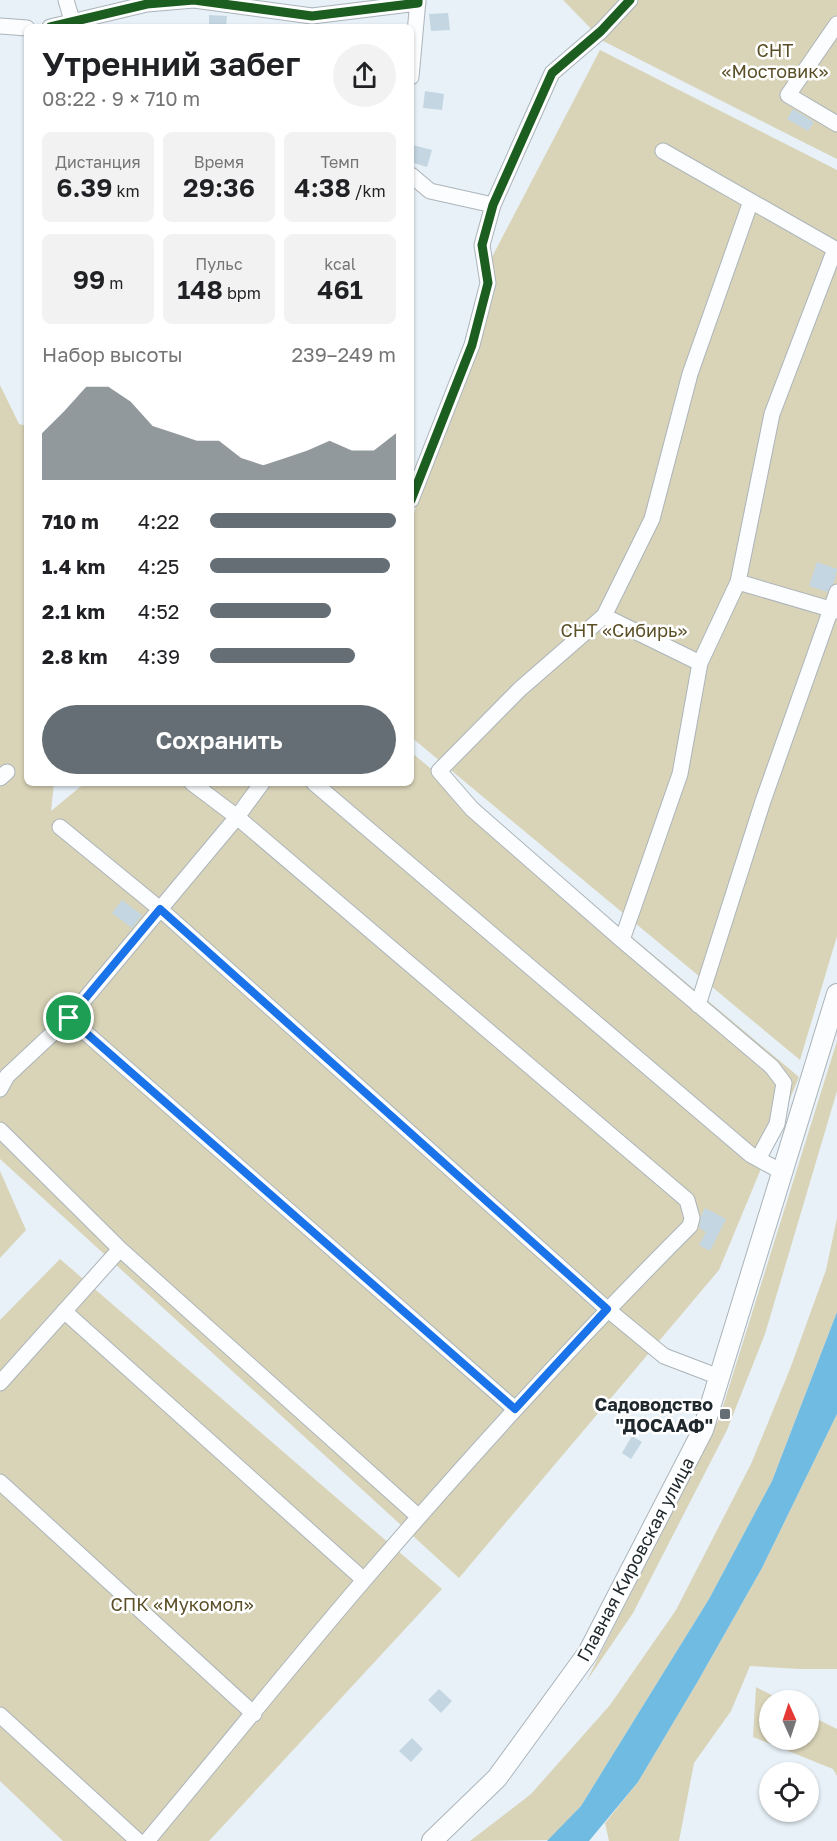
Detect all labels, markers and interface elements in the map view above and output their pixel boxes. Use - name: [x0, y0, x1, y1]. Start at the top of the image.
- park label: СНТ «Мостовик»: [722, 39, 829, 82]
- text: Утренний забег: [42, 44, 300, 83]
- button: share: [333, 44, 396, 107]
- text: 08:22 · 9 × 710 m: [42, 86, 200, 110]
- text: Дистанция: [55, 152, 141, 172]
- text: Время: [194, 152, 244, 172]
- text: Темп: [321, 152, 359, 172]
- text: 6.39: [56, 172, 113, 203]
- text: 29:36: [183, 172, 255, 203]
- text: 4:38: [294, 172, 351, 203]
- text: km: [113, 181, 140, 201]
- text: /km: [351, 181, 386, 201]
- text: Пульс: [195, 254, 243, 274]
- text: kcal: [324, 254, 356, 274]
- text: 99: [73, 264, 105, 295]
- text: m: [105, 273, 123, 293]
- text: 148: [177, 274, 223, 305]
- text: 461: [317, 274, 363, 305]
- text: bpm: [223, 283, 261, 303]
- text: Набор высоты: [42, 342, 183, 366]
- text: 239–249 m: [291, 342, 396, 366]
- text: 710 m: [42, 509, 99, 533]
- text: 4:22: [138, 509, 179, 533]
- text: 1.4 km: [42, 554, 105, 578]
- text: 4:25: [138, 554, 179, 578]
- text: 2.1 km: [42, 599, 105, 623]
- text: 4:52: [138, 599, 179, 623]
- park label: СНТ «Сибирь»: [561, 619, 688, 641]
- text: 2.8 km: [42, 644, 108, 668]
- text: 4:39: [138, 644, 180, 668]
- button: Сохранить: [42, 705, 396, 774]
- pin: [43, 992, 94, 1043]
- icon: arrive: [52, 1001, 85, 1034]
- place label: Садоводство "ДОСААФ": [595, 1393, 713, 1436]
- marker: Садоводство "ДОСААФ": [718, 1407, 732, 1421]
- street label: Главная Кировская улица: [572, 1453, 698, 1665]
- park label: СПК «Мукомол»: [110, 1593, 254, 1615]
- north arrow: [759, 1690, 819, 1750]
- map controls: [759, 1690, 819, 1822]
- button: locate: [759, 1762, 819, 1822]

